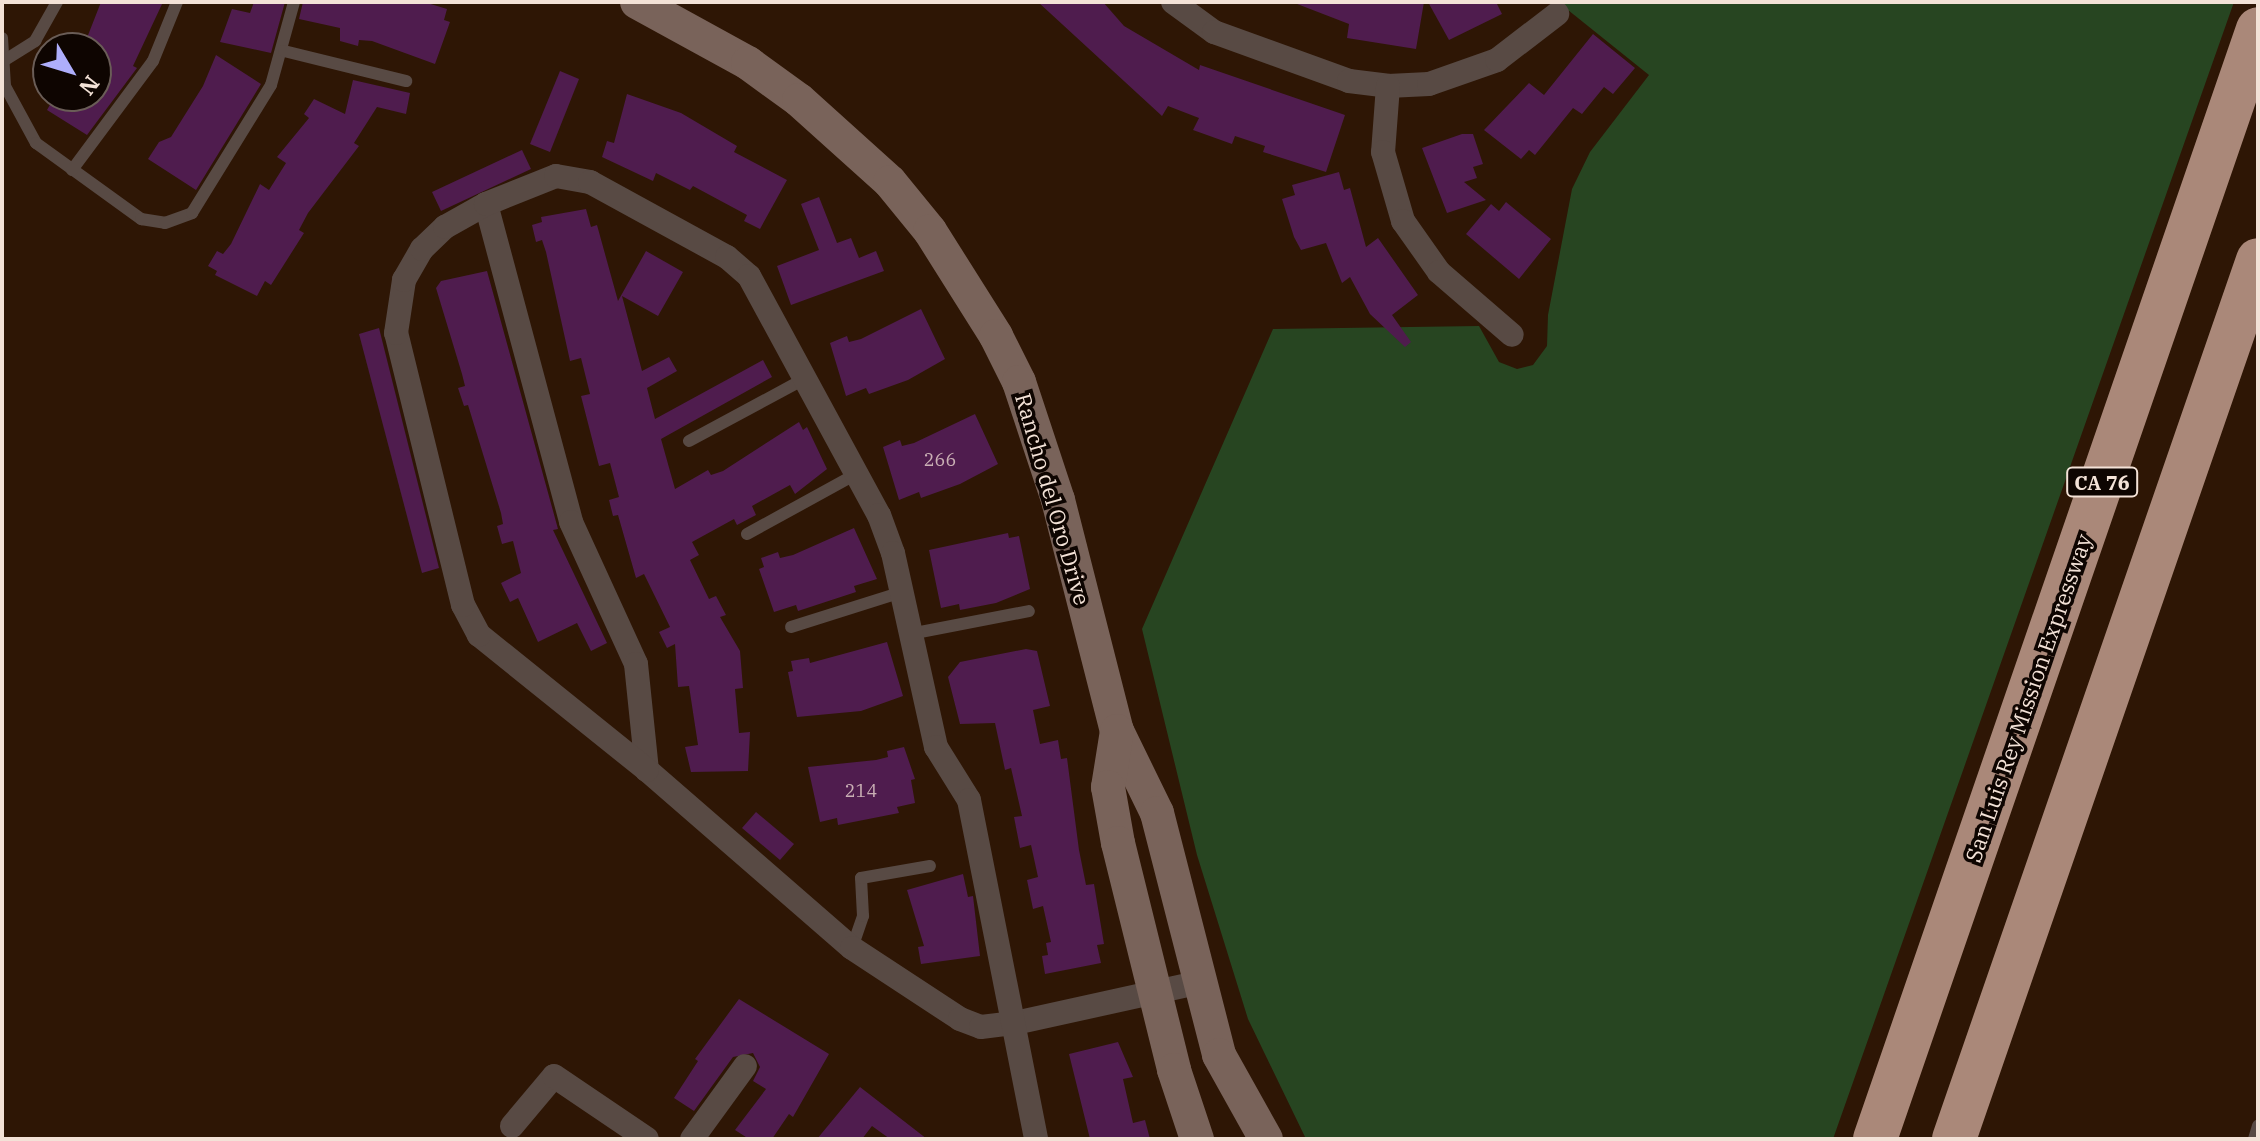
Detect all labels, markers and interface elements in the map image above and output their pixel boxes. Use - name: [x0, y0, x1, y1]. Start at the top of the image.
- north arrow: [32, 32, 112, 112]
- text: N: [73, 70, 107, 102]
- street label: Rancho del Oro Drive: [1010, 390, 1096, 608]
- house number: 266: [924, 449, 956, 471]
- road number: CA 76: [2066, 466, 2138, 498]
- street label: San Luis Rey Mission Expressway: [1959, 530, 2097, 866]
- house number: 214: [845, 780, 877, 802]

